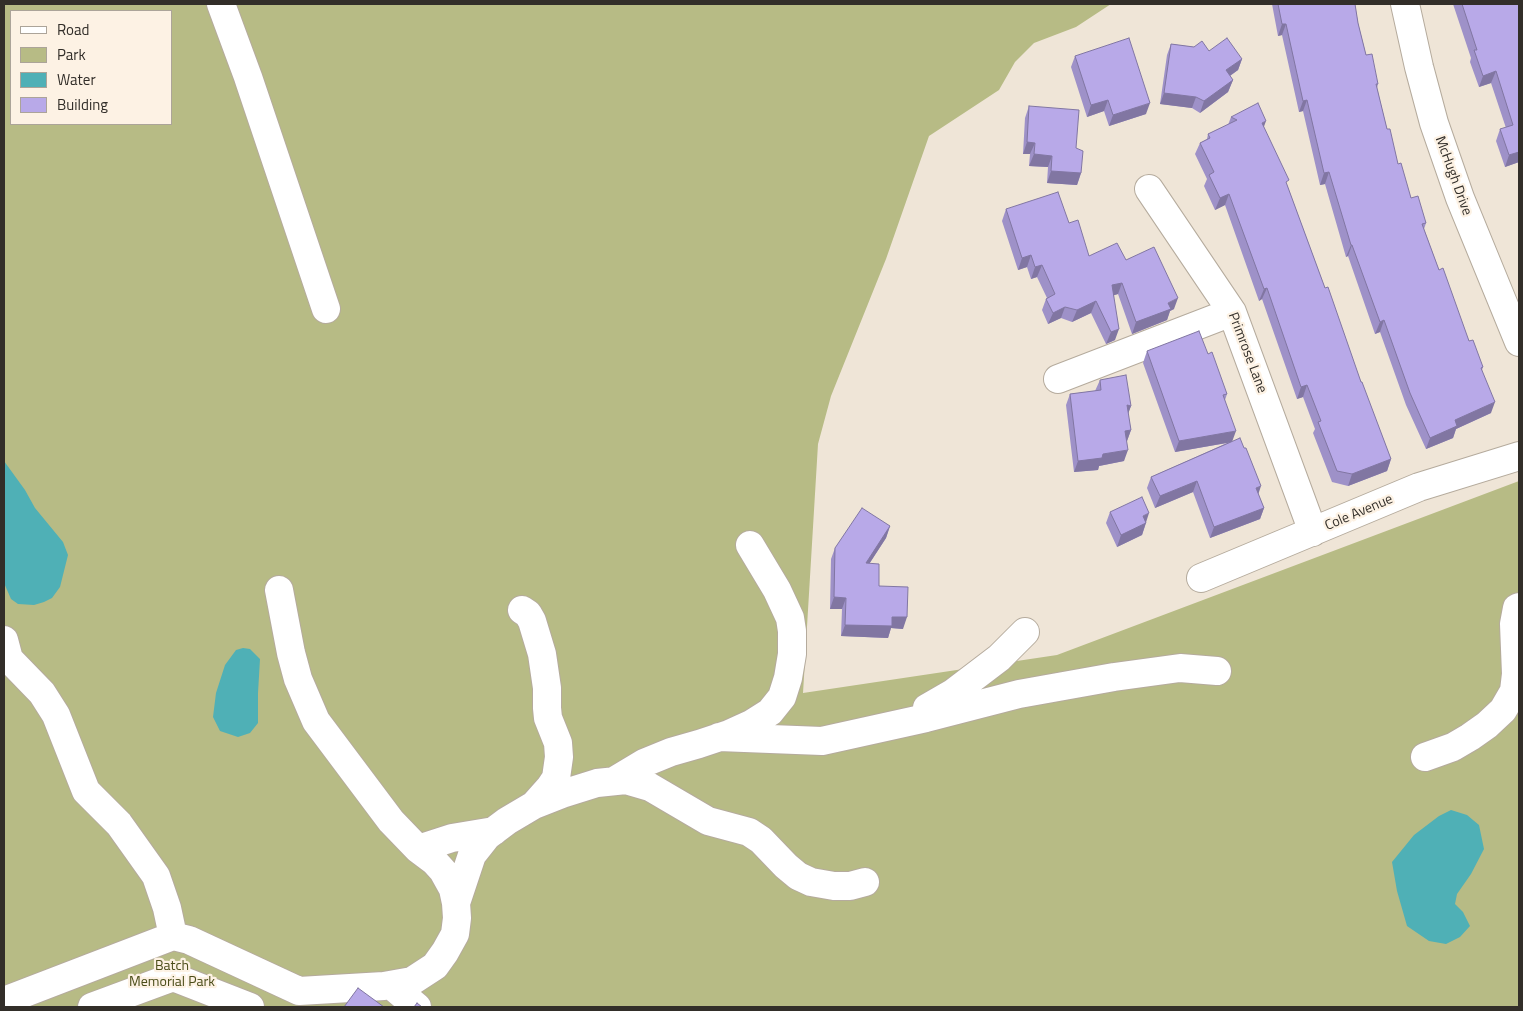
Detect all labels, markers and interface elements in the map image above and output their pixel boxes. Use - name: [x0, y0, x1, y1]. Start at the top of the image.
- legend: [10, 10, 172, 125]
- text: Road: [57, 18, 89, 41]
- text: Park: [57, 43, 86, 66]
- text: Water: [57, 68, 96, 91]
- text: Building: [57, 93, 108, 116]
- street label: McHugh Drive: [1431, 134, 1475, 218]
- street label: Primrose Lane: [1224, 310, 1270, 396]
- street label: Cole Avenue: [1323, 491, 1395, 535]
- park label: Batch Memorial Park: [129, 959, 215, 992]

